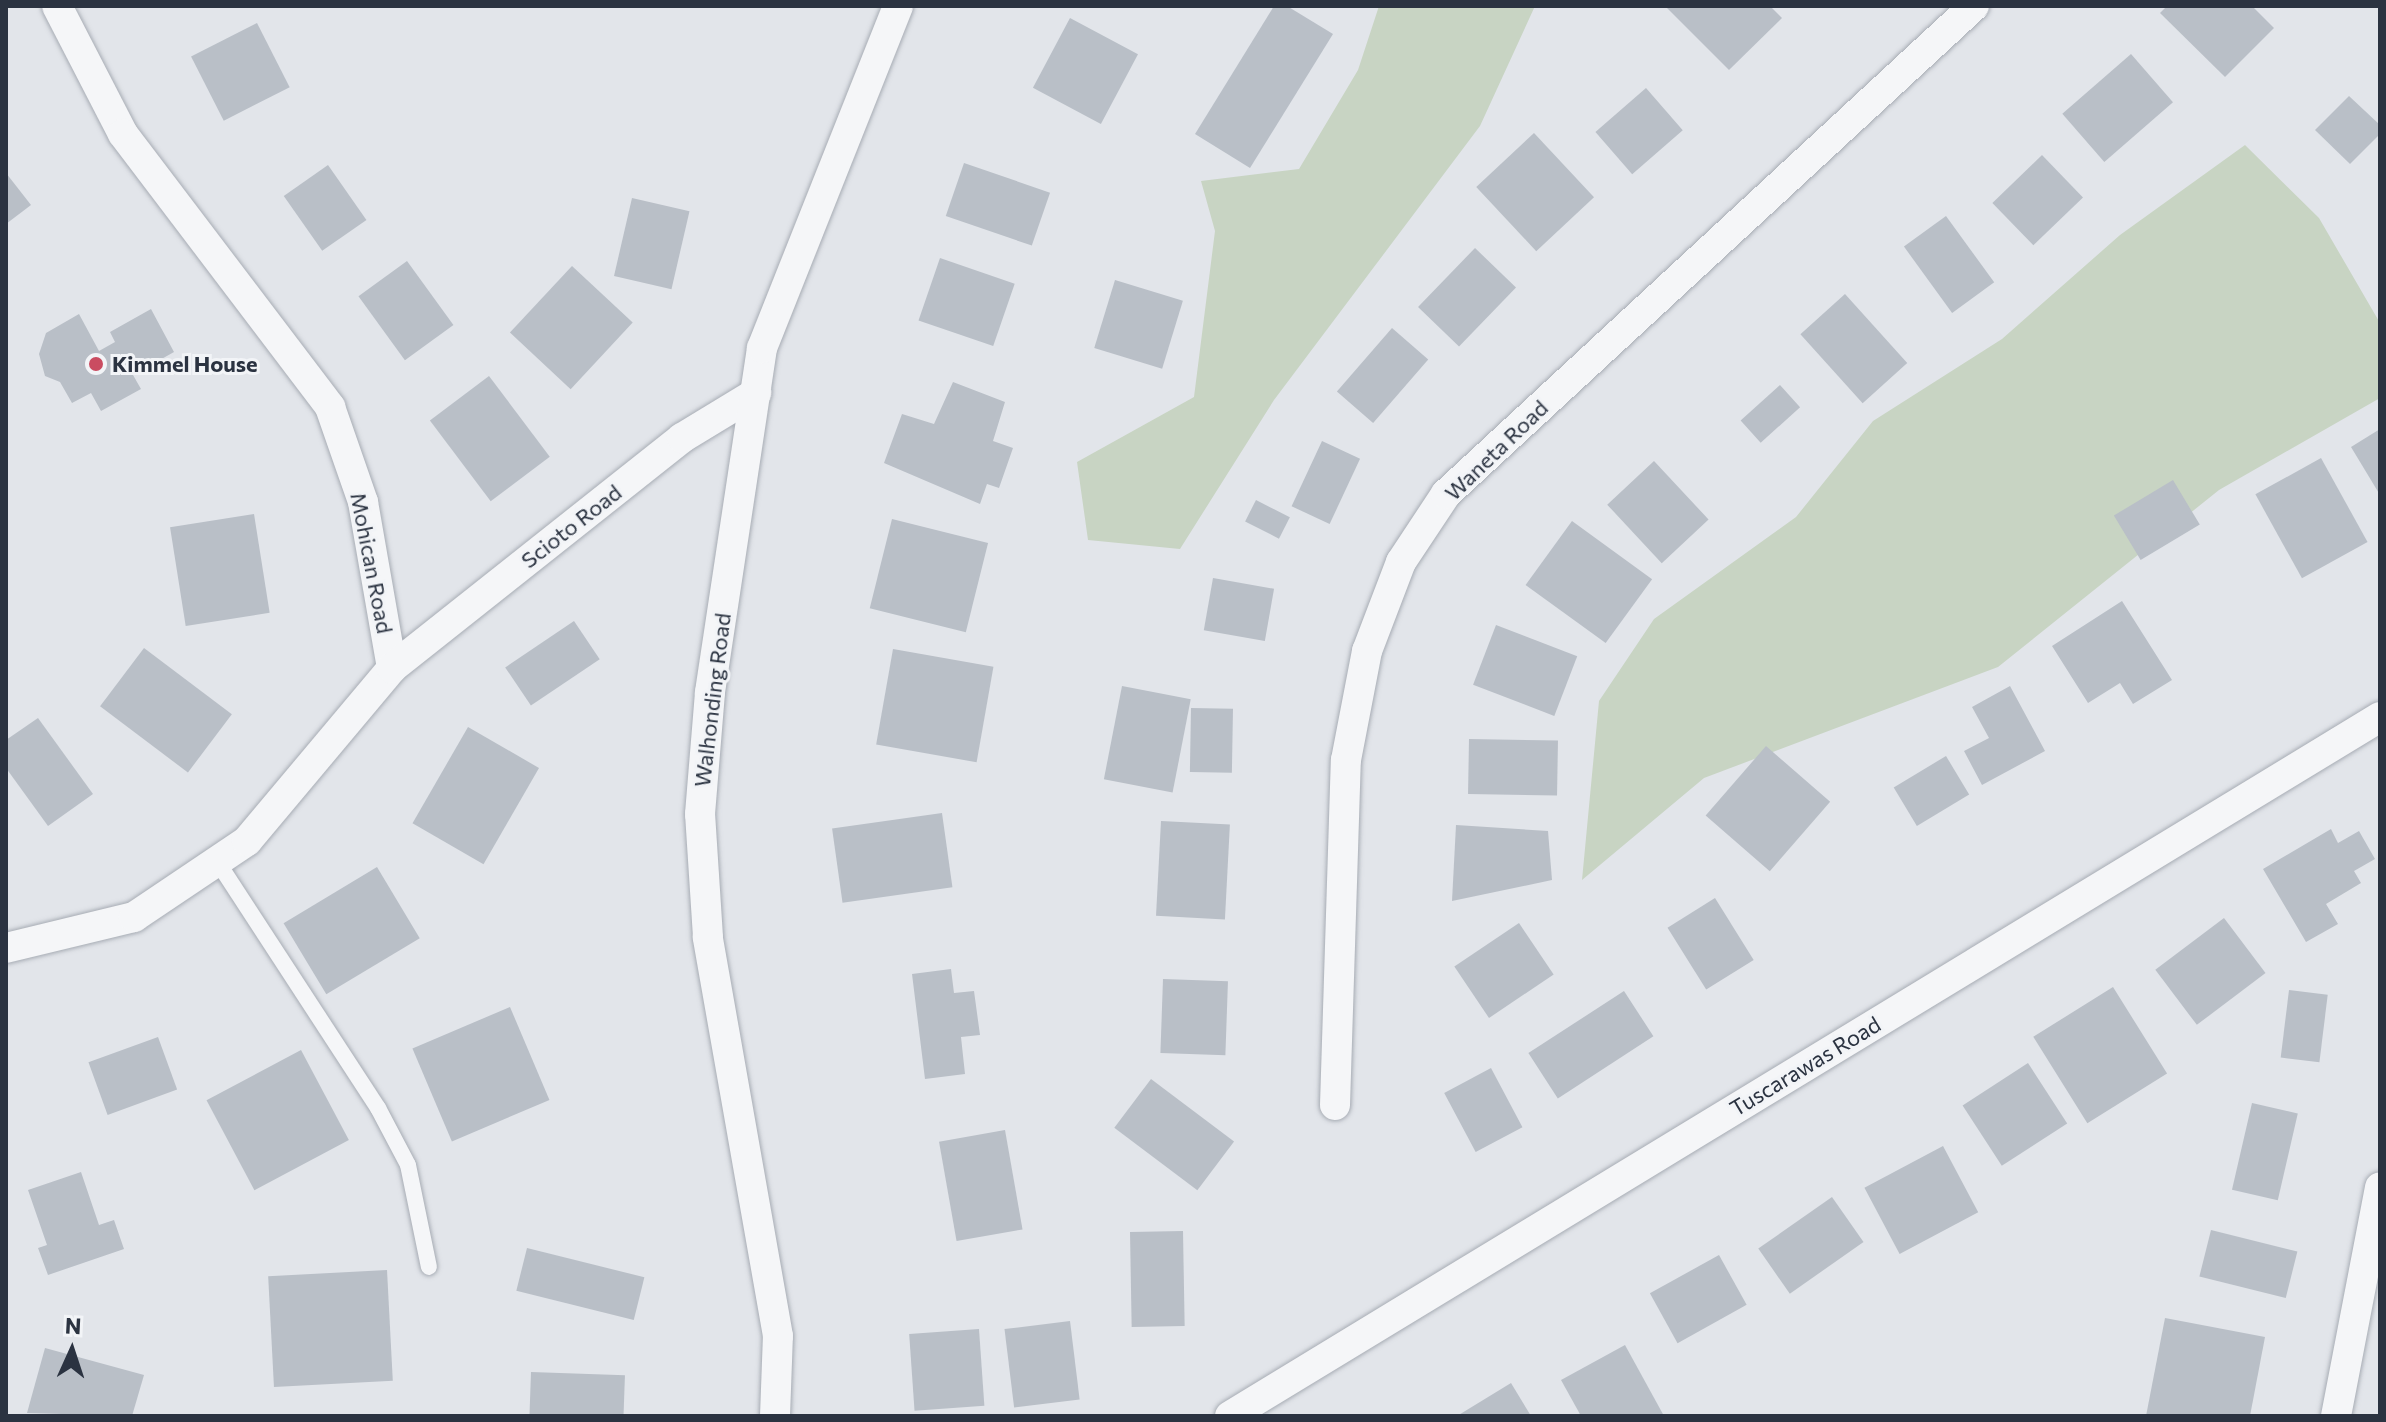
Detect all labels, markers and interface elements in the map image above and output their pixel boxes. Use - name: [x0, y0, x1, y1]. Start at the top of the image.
- place label: Kimmel House: [112, 351, 258, 377]
- marker: Kimmel House: [87, 355, 105, 373]
- street label: Waneta Road: [1439, 394, 1553, 506]
- street label: Scioto Road: [516, 479, 626, 573]
- street label: Mohican Road: [345, 490, 399, 636]
- street label: Walhonding Road: [688, 611, 736, 789]
- street label: Tuscarawas Road: [1725, 1011, 1885, 1121]
- north arrow: [32, 1310, 112, 1390]
- text: N: [64, 1312, 82, 1339]

